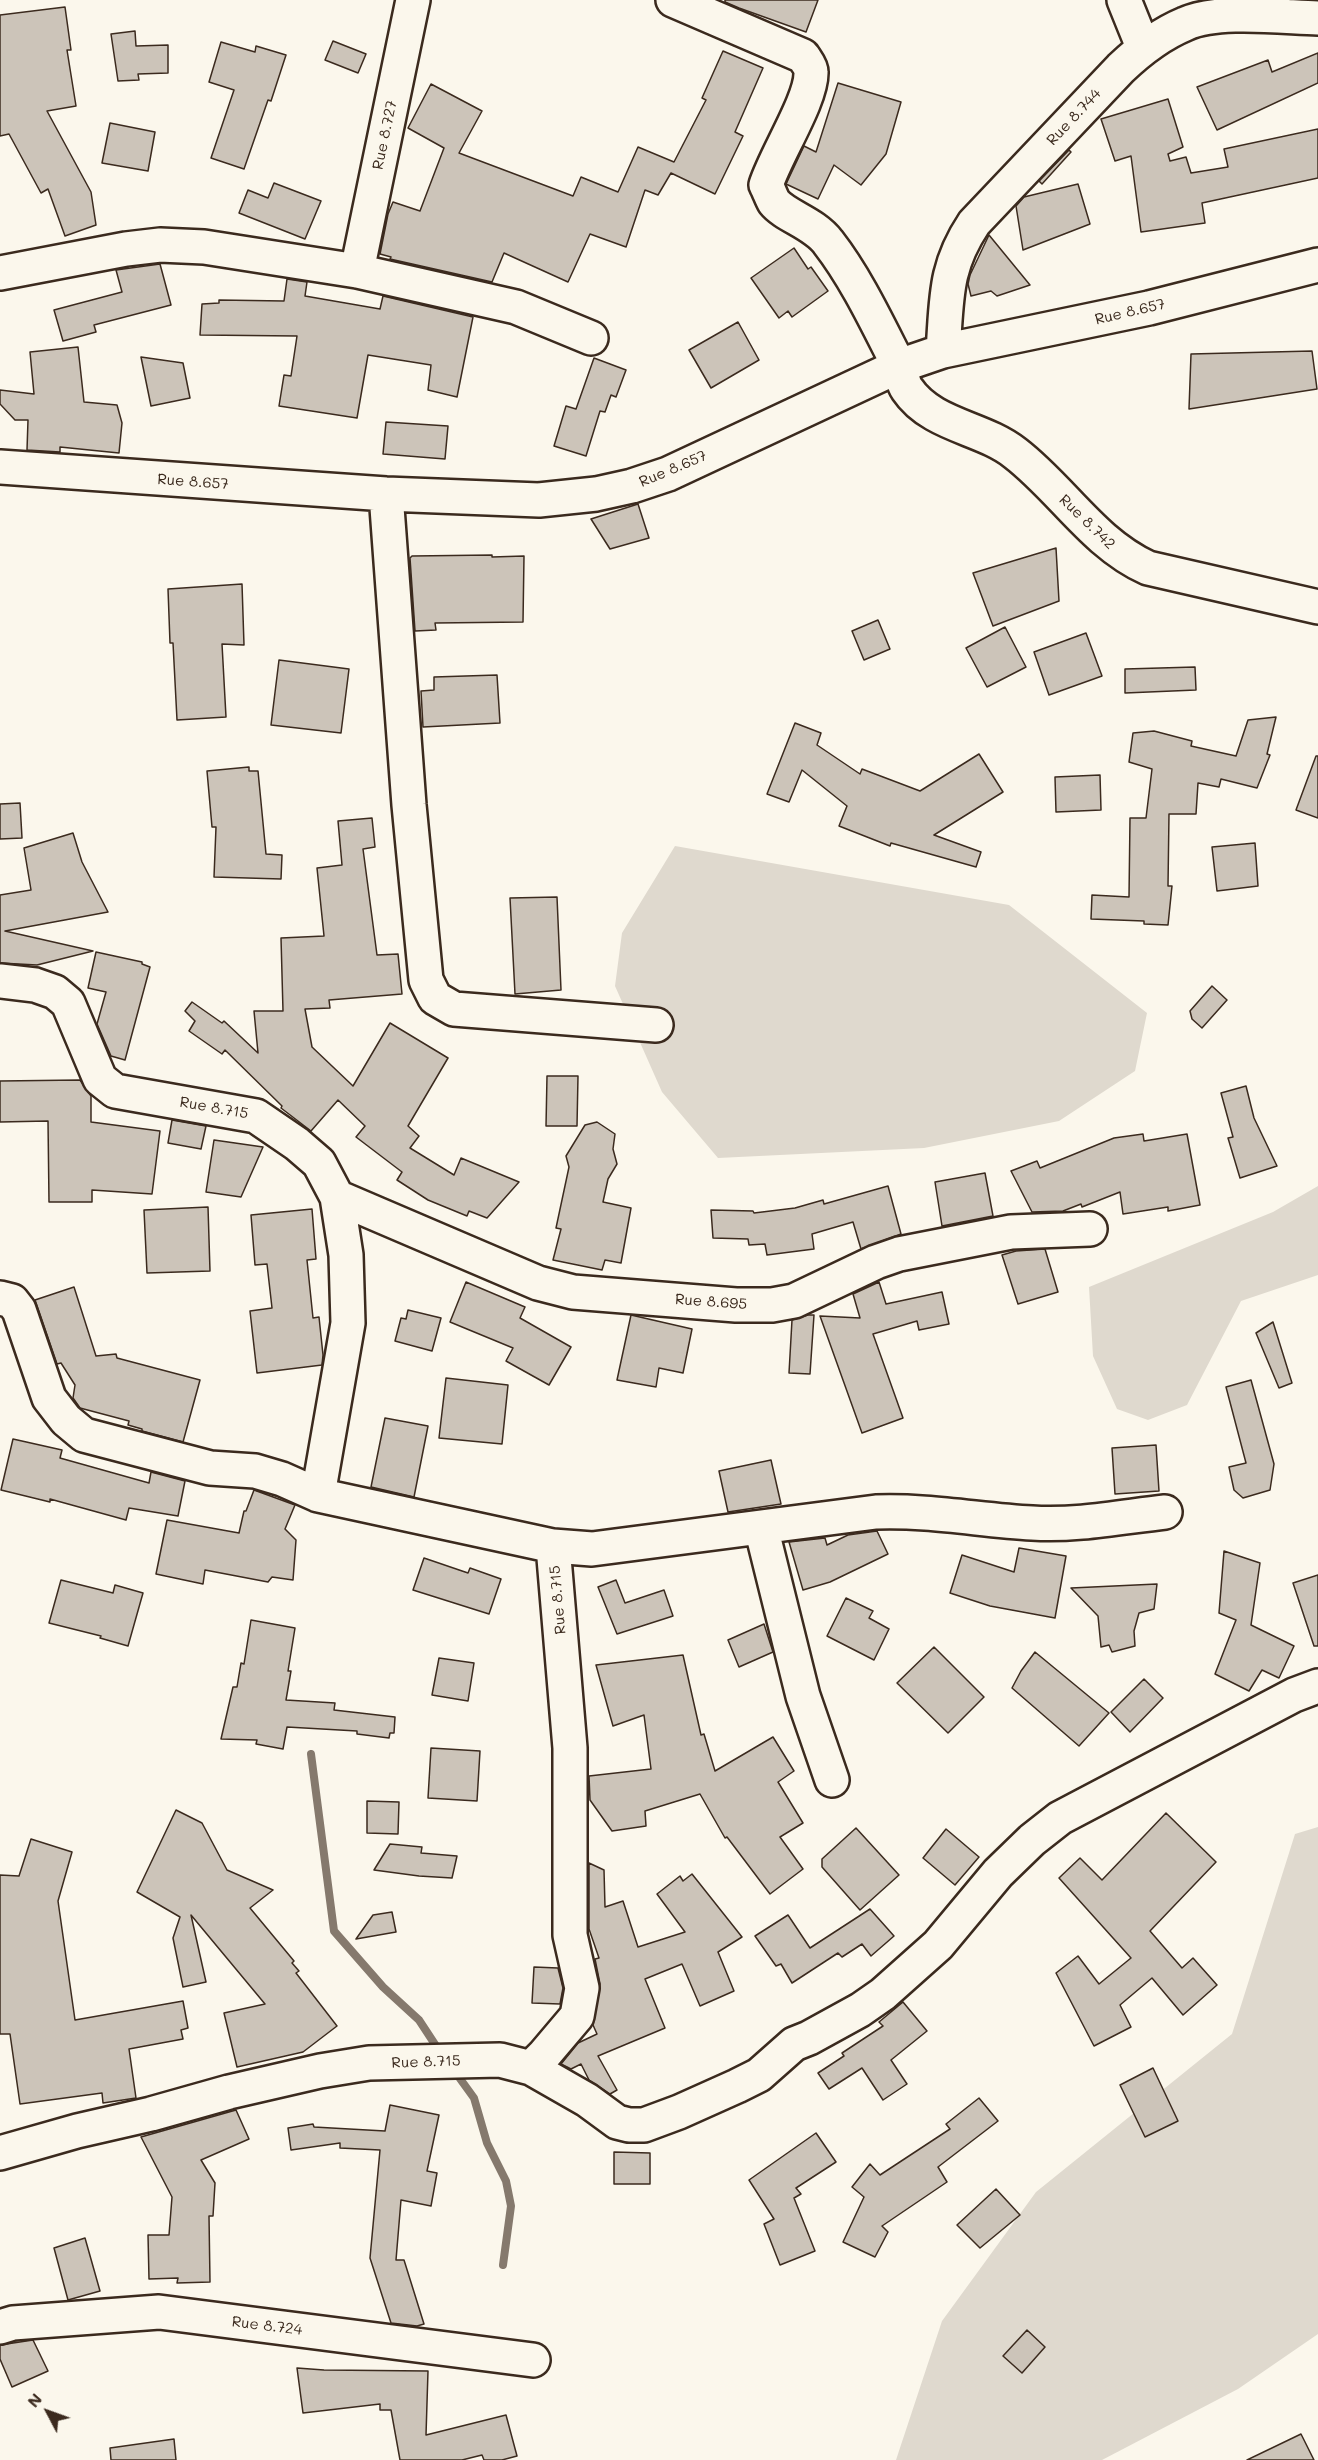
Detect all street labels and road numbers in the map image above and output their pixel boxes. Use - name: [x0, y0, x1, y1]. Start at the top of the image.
- street label: Rue 8.744: [1043, 85, 1105, 149]
- street label: Rue 8.727: [369, 99, 401, 171]
- street label: Rue 8.657: [1093, 295, 1167, 329]
- street label: Rue 8.657: [637, 447, 709, 491]
- street label: Rue 8.657: [157, 471, 229, 493]
- street label: Rue 8.742: [1055, 491, 1119, 553]
- street label: Rue 8.715: [178, 1093, 250, 1123]
- street label: Rue 8.695: [674, 1291, 748, 1313]
- street label: Rue 8.715: [546, 1565, 570, 1635]
- street label: Rue 8.715: [391, 2052, 461, 2072]
- street label: Rue 8.724: [231, 2313, 303, 2339]

